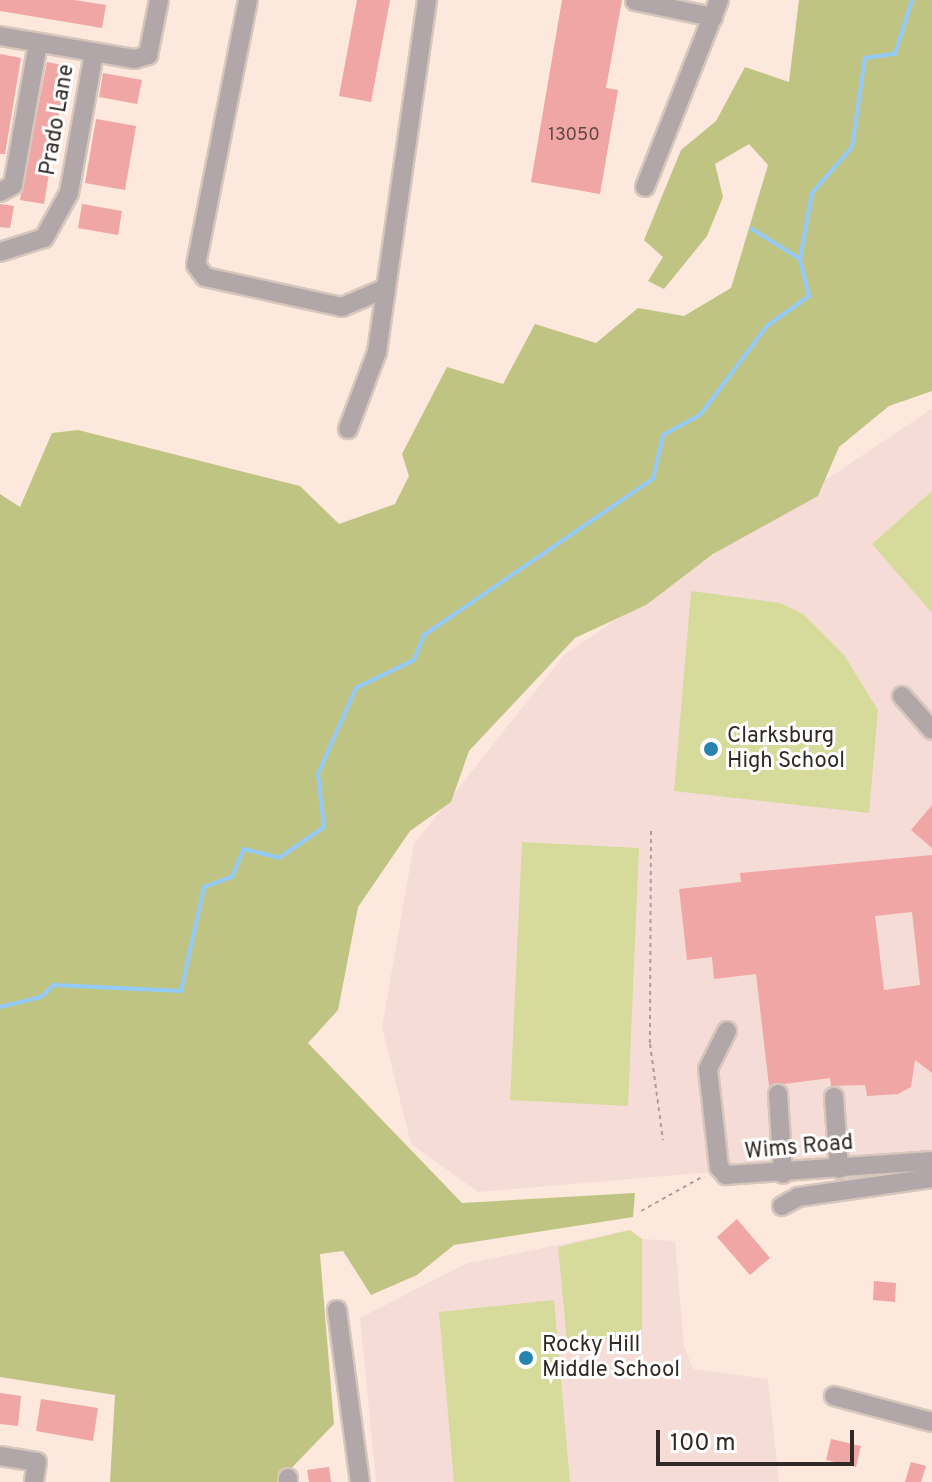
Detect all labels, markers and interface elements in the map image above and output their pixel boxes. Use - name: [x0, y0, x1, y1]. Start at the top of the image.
- street label: Prado Lane: [35, 62, 81, 178]
- house number: 13050: [548, 125, 600, 147]
- place label: Clarksburg High School: [727, 723, 845, 774]
- marker: Clarksburg High School: [702, 740, 720, 758]
- street label: Wims Road: [743, 1130, 855, 1166]
- place label: Rocky Hill Middle School: [542, 1332, 680, 1384]
- marker: Rocky Hill Middle School: [517, 1349, 535, 1367]
- scale bar: [660, 1414, 858, 1464]
- text: 100 m: [670, 1429, 736, 1459]

